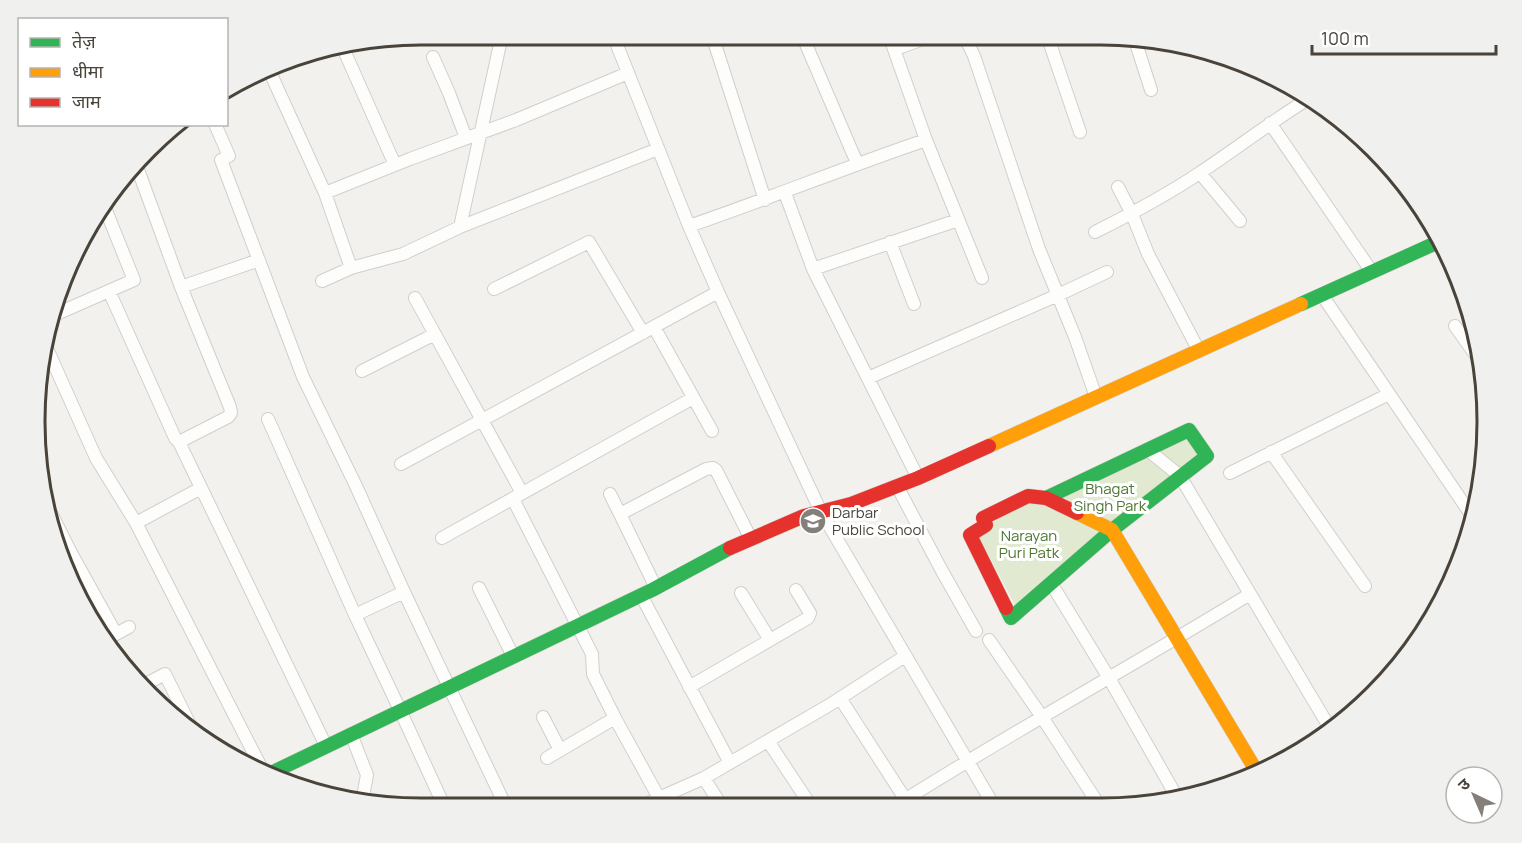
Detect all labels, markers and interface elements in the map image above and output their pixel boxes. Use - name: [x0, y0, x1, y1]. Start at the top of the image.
- legend: [18, 18, 228, 126]
- scale bar: [1312, 18, 1496, 56]
- text: 100 m: [1321, 26, 1369, 50]
- text: तेज़: [72, 29, 96, 53]
- text: धीमा: [72, 59, 103, 83]
- text: जाम: [72, 89, 102, 113]
- park label: Bhagat Singh Park: [1074, 478, 1147, 516]
- place label: Darbar Public School: [832, 502, 925, 540]
- school or university icon: Darbar Public School: [798, 506, 828, 536]
- park label: Narayan Puri Patk: [999, 525, 1060, 563]
- north arrow: [1444, 765, 1504, 825]
- text: उ: [1453, 773, 1475, 795]

